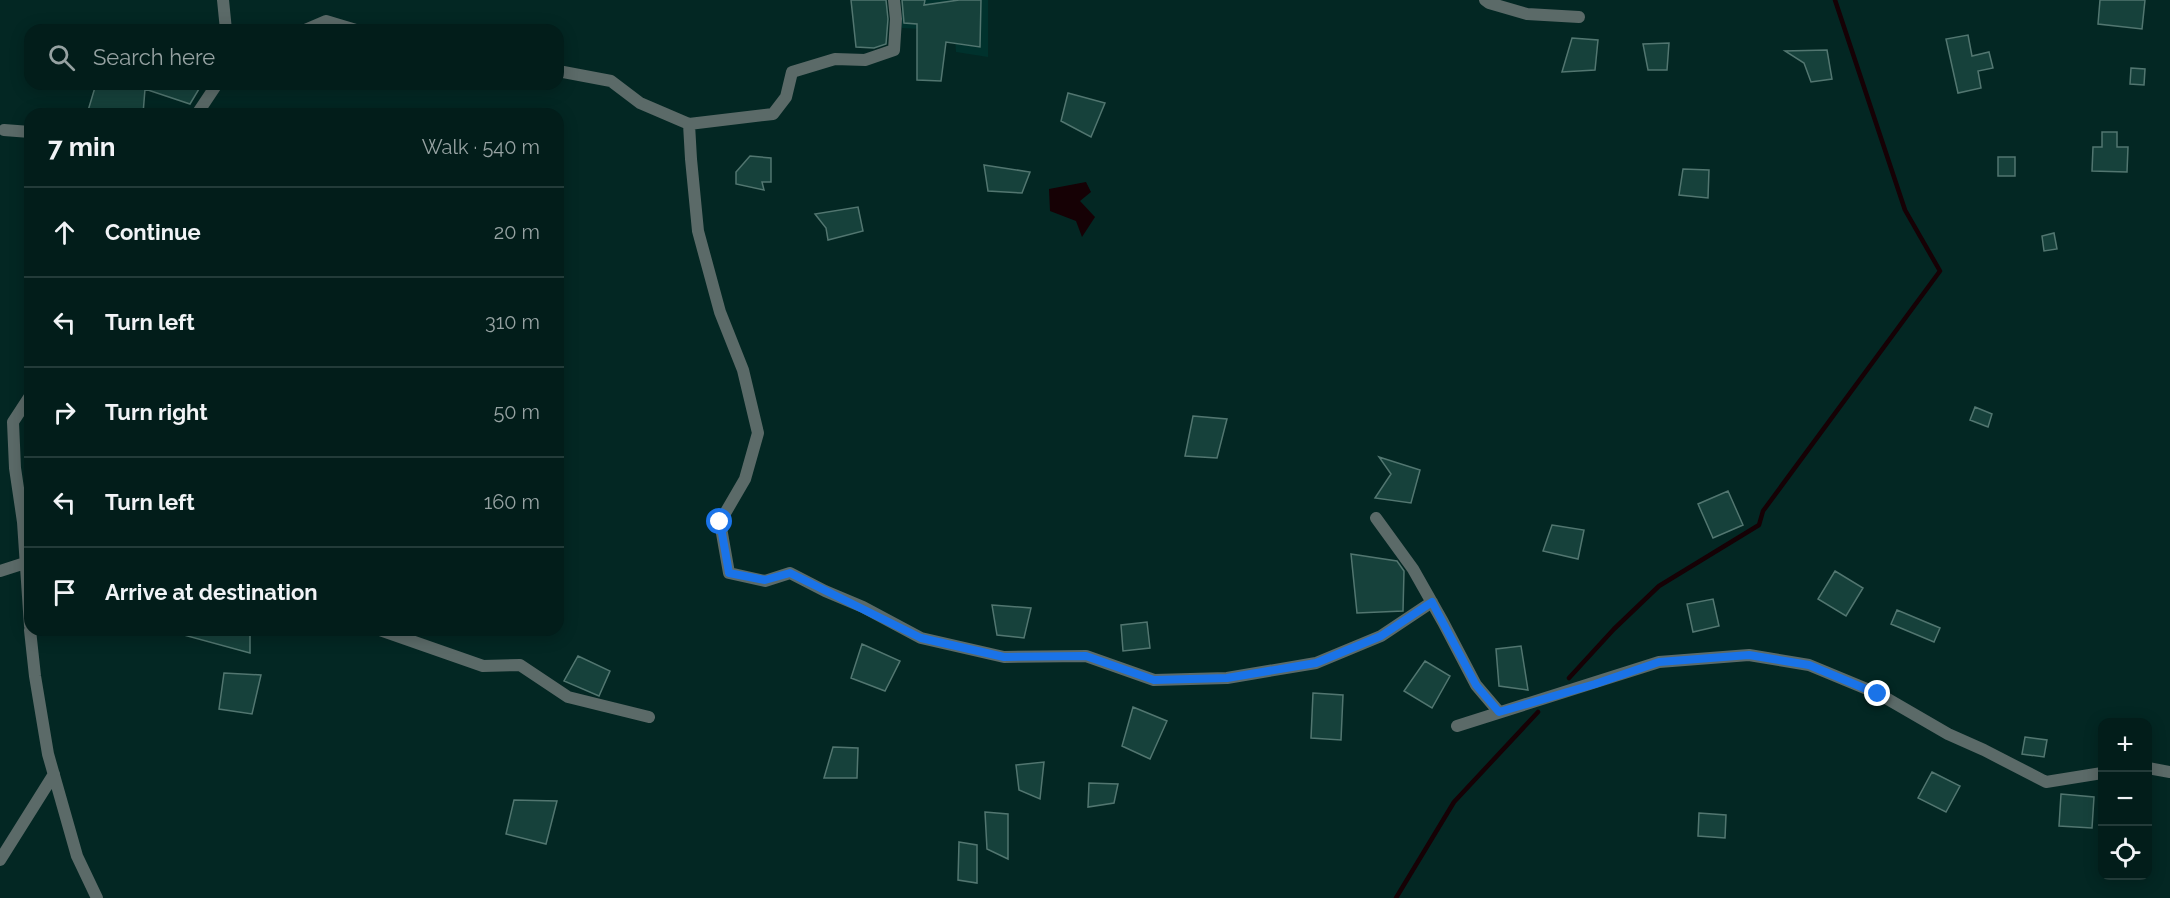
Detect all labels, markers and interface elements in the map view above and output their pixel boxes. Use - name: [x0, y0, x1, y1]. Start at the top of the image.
- search box: [24, 24, 564, 90]
- icon: search: [45, 41, 78, 74]
- text: Search here: [93, 44, 215, 70]
- text: 7 min: [48, 132, 115, 162]
- text: Walk · 540 m: [422, 135, 540, 159]
- icon: ahead: [48, 216, 81, 249]
- text: Continue: [105, 219, 201, 245]
- text: 20 m: [494, 220, 540, 244]
- icon: left: [48, 306, 81, 339]
- text: Turn left: [105, 309, 195, 335]
- text: 310 m: [485, 310, 540, 334]
- icon: right: [48, 396, 81, 429]
- text: Turn right: [105, 399, 208, 425]
- text: 50 m: [493, 400, 540, 424]
- icon: left: [48, 486, 81, 519]
- text: Turn left: [105, 489, 195, 515]
- text: 160 m: [484, 490, 540, 514]
- route start: [706, 508, 732, 534]
- icon: arrive: [48, 576, 81, 609]
- text: Arrive at destination: [105, 579, 318, 605]
- route end: [1864, 680, 1890, 706]
- map controls: [2098, 718, 2152, 880]
- button: +: [2098, 718, 2152, 772]
- button: −: [2098, 772, 2152, 826]
- button: locate: [2098, 826, 2152, 880]

